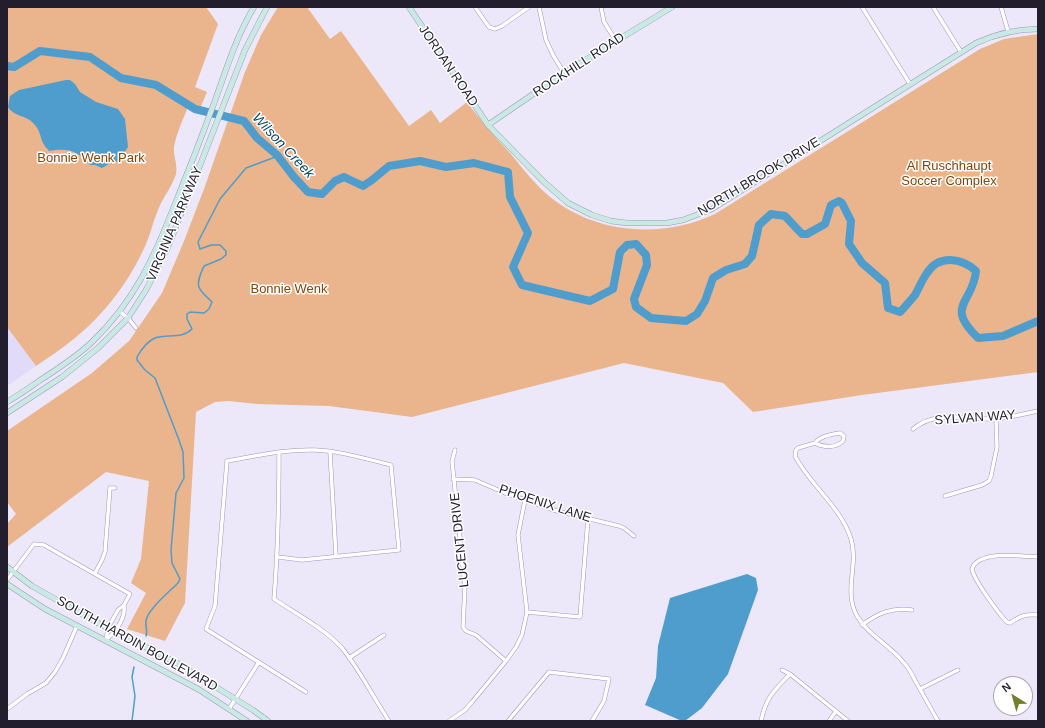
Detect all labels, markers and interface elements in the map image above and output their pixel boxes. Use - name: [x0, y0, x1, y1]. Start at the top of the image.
- street label: JORDAN ROAD: [415, 22, 481, 110]
- street label: ROCKHILL ROAD: [530, 30, 628, 100]
- water label: Wilson Creek: [249, 110, 317, 182]
- street label: NORTH BROOK DRIVE: [695, 134, 823, 220]
- park label: Bonnie Wenk Park: [37, 150, 145, 166]
- park label: Al Ruschhaupt Soccer Complex: [901, 158, 997, 189]
- street label: VIRGINIA PARKWAY: [144, 164, 206, 284]
- park label: Bonnie Wenk: [250, 281, 328, 297]
- street label: SYLVAN WAY: [934, 407, 1016, 429]
- street label: PHOENIX LANE: [497, 482, 593, 526]
- street label: LUCENT DRIVE: [447, 492, 473, 588]
- street label: SOUTH HARDIN BOULEVARD: [54, 593, 220, 695]
- north arrow: [993, 676, 1033, 716]
- text: N: [1000, 680, 1013, 694]

